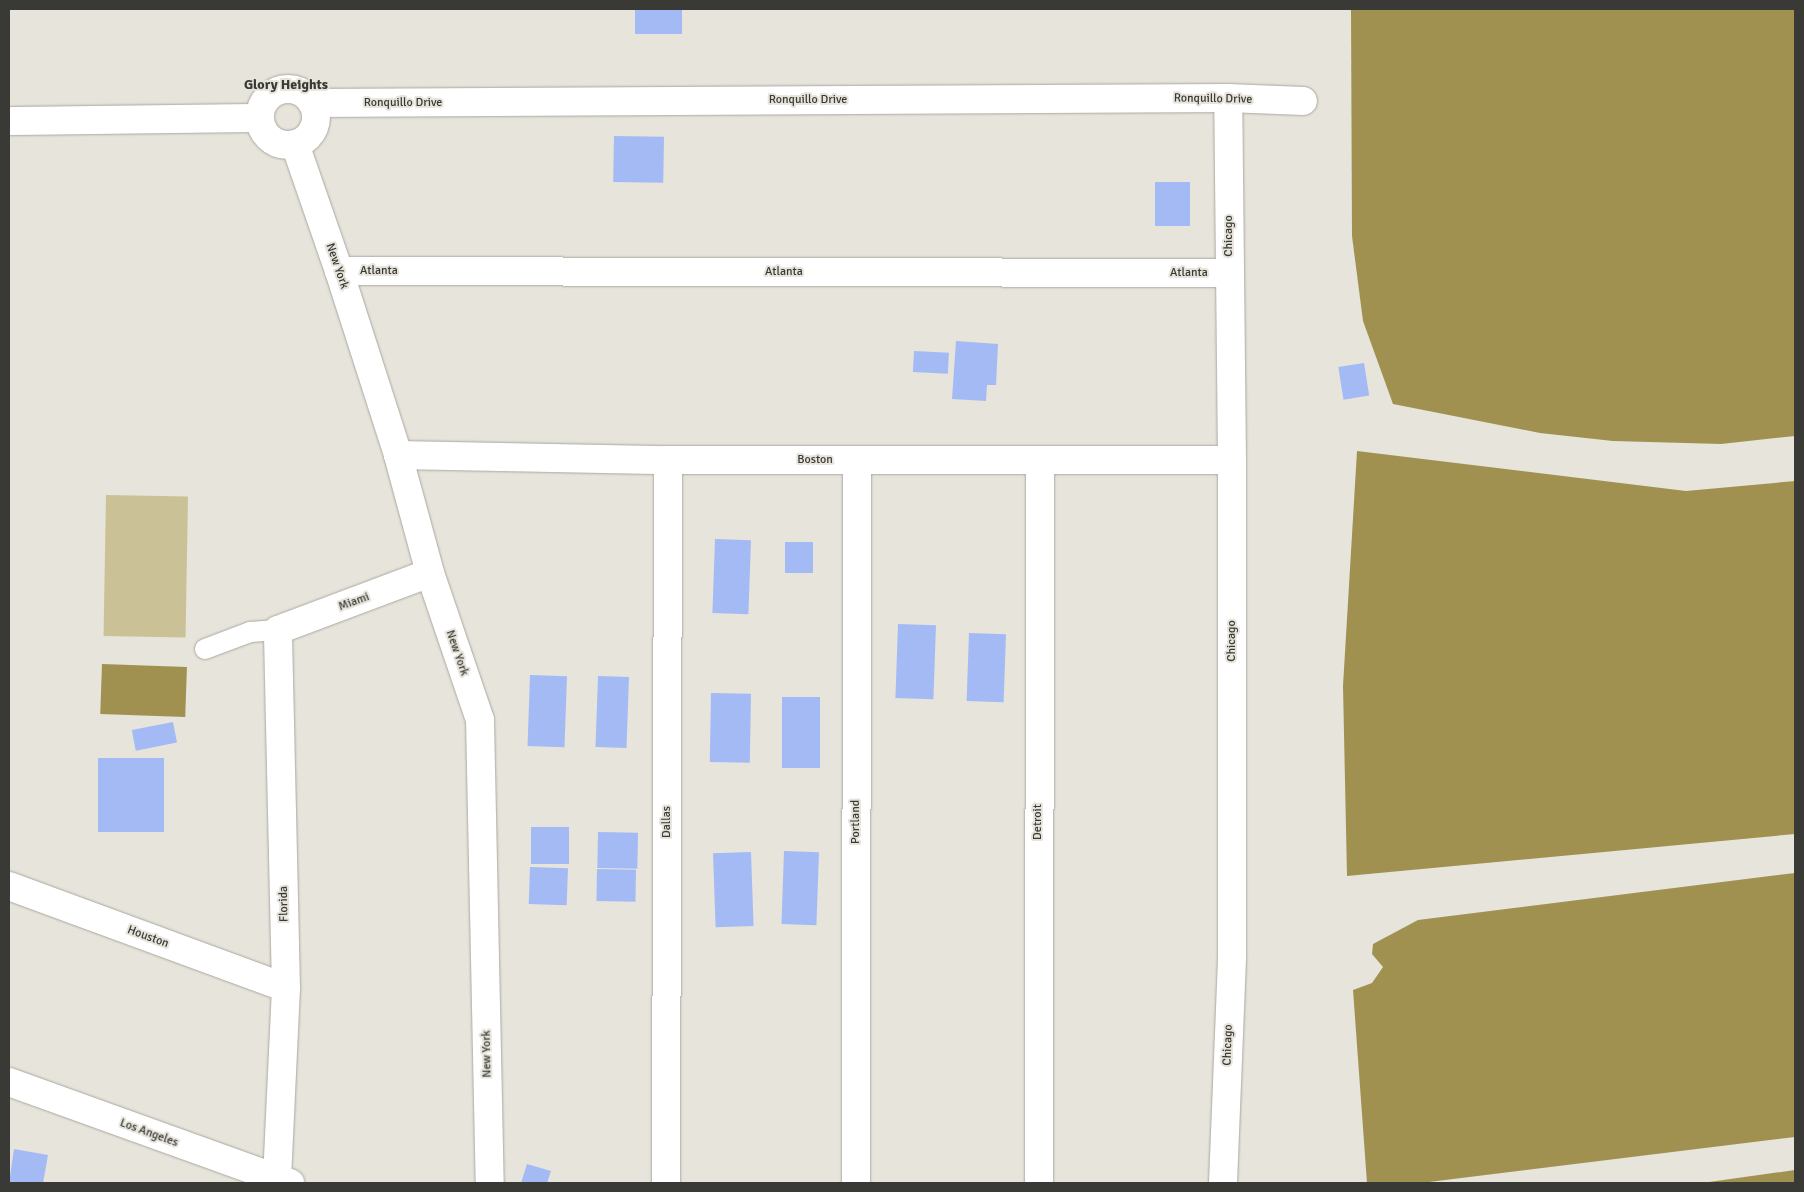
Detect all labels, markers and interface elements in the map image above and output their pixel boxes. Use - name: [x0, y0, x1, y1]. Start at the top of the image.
- district label: Glory Heights: [244, 77, 328, 93]
- street label: Ronquillo Drive: [1174, 91, 1252, 107]
- street label: Ronquillo Drive: [769, 93, 847, 107]
- street label: Ronquillo Drive: [364, 96, 442, 110]
- street label: Chicago: [1222, 215, 1236, 257]
- street label: New York: [322, 241, 352, 291]
- street label: Atlanta: [360, 264, 398, 278]
- street label: Atlanta: [765, 265, 803, 279]
- street label: Atlanta: [1170, 266, 1208, 280]
- street label: Boston: [797, 453, 833, 467]
- street label: Miami: [337, 590, 371, 614]
- street label: Chicago: [1225, 620, 1239, 662]
- street label: New York: [442, 628, 472, 678]
- street label: Portland: [849, 800, 863, 844]
- street label: Detroit: [1031, 804, 1045, 840]
- street label: Dallas: [660, 806, 674, 838]
- street label: Florida: [276, 886, 292, 922]
- street label: Houston: [125, 923, 171, 951]
- street label: Chicago: [1220, 1024, 1236, 1066]
- street label: New York: [479, 1030, 495, 1078]
- street label: Los Angeles: [118, 1116, 180, 1150]

